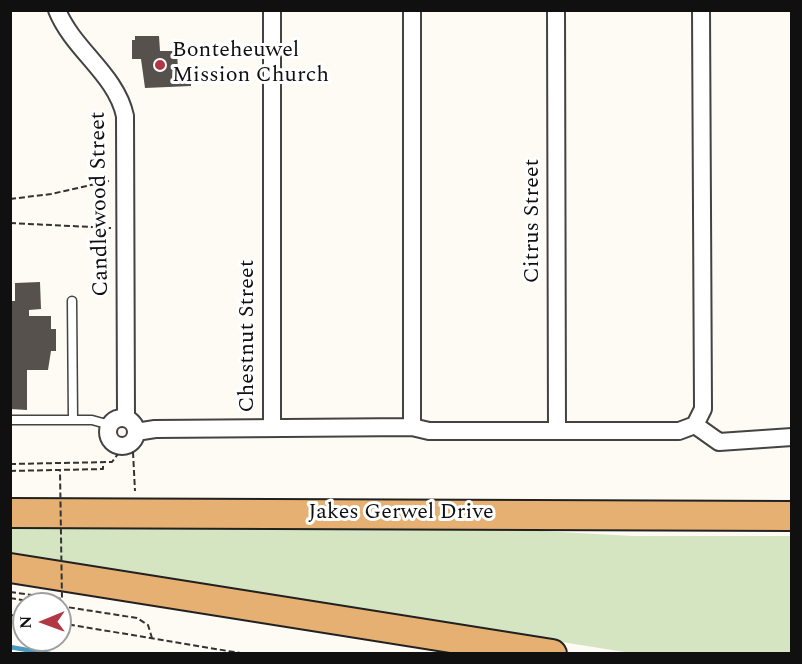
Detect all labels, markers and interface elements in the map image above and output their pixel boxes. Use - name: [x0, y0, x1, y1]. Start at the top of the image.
- place label: Bonteheuwel Mission Church: [172, 39, 329, 90]
- marker: Bonteheuwel Mission Church: [153, 58, 167, 72]
- street label: Candlewood Street: [86, 111, 116, 297]
- street label: Citrus Street: [521, 159, 547, 283]
- street label: Chestnut Street: [236, 260, 262, 412]
- street label: Jakes Gerwel Drive: [308, 501, 494, 527]
- north arrow: [12, 592, 72, 652]
- text: N: [14, 616, 38, 629]

